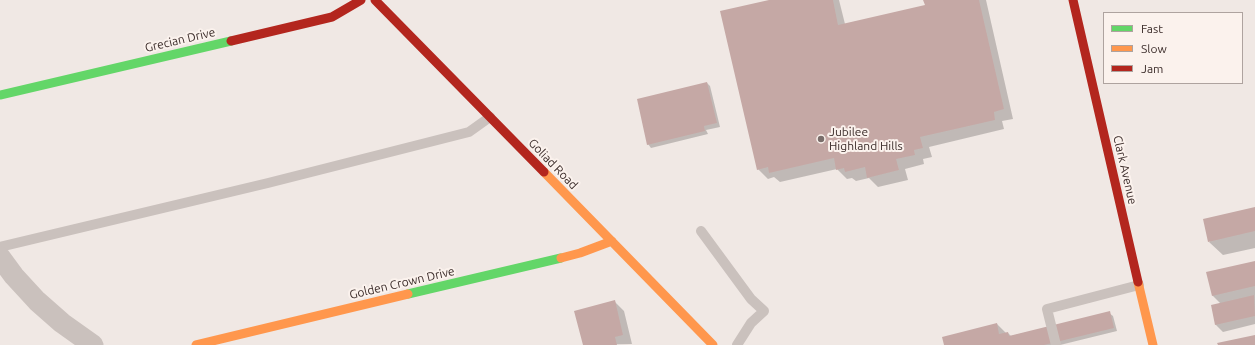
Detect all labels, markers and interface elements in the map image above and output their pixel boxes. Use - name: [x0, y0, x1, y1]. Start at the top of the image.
- legend: [1103, 12, 1243, 84]
- text: Fast: [1141, 22, 1163, 35]
- street label: Grecian Drive: [143, 25, 217, 55]
- text: Slow: [1141, 42, 1167, 55]
- text: Jam: [1141, 62, 1163, 75]
- place label: Jubilee Highland Hills: [829, 125, 903, 153]
- marker: Jubilee Highland Hills: [816, 134, 826, 144]
- street label: Clark Avenue: [1110, 134, 1140, 206]
- street label: Goliad Road: [525, 136, 581, 192]
- street label: Golden Crown Drive: [348, 264, 456, 302]

